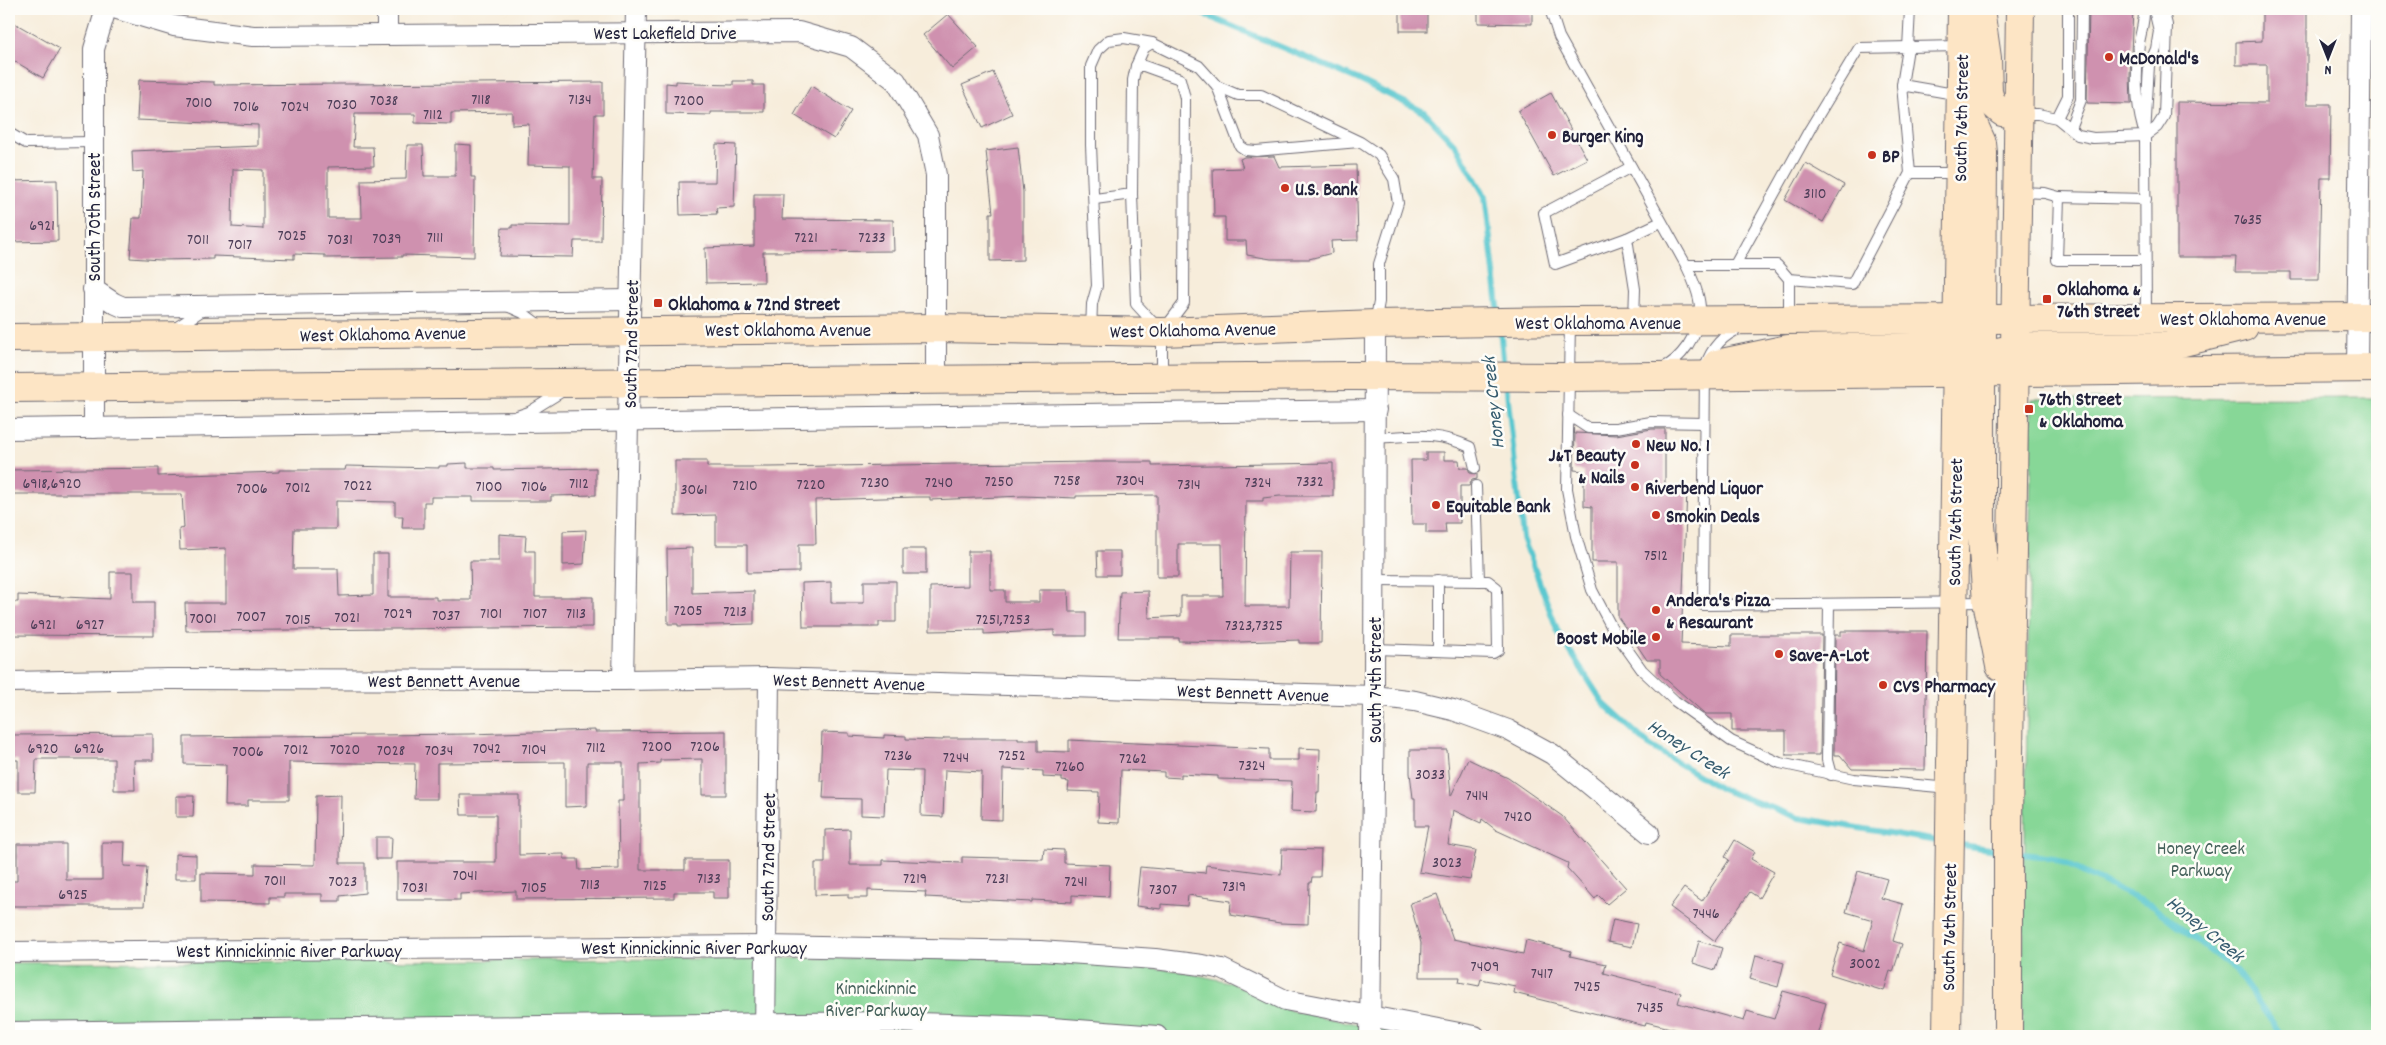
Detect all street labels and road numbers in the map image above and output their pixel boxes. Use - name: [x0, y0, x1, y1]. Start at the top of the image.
- street label: West Lakefield Drive: [594, 22, 737, 49]
- street label: South 76th Street: [1949, 54, 1978, 182]
- street label: South 70th Street: [83, 153, 110, 281]
- street label: South 72nd Street: [619, 279, 648, 409]
- street label: West Oklahoma Avenue: [2160, 308, 2326, 335]
- street label: West Oklahoma Avenue: [1515, 312, 1681, 339]
- street label: West Oklahoma Avenue: [1110, 318, 1276, 347]
- street label: West Oklahoma Avenue: [705, 319, 871, 346]
- street label: West Oklahoma Avenue: [300, 322, 466, 351]
- street label: South 76th Street: [1943, 458, 1972, 586]
- street label: South 74th Street: [1364, 617, 1391, 743]
- street label: West Bennett Avenue: [772, 668, 925, 701]
- street label: West Bennett Avenue: [368, 670, 520, 697]
- street label: West Bennett Avenue: [1176, 679, 1329, 712]
- street label: South 72nd Street: [756, 792, 785, 922]
- street label: South 76th Street: [1937, 863, 1966, 991]
- street label: West Kinnickinnic River Parkway: [581, 937, 807, 964]
- street label: West Kinnickinnic River Parkway: [176, 940, 402, 967]

